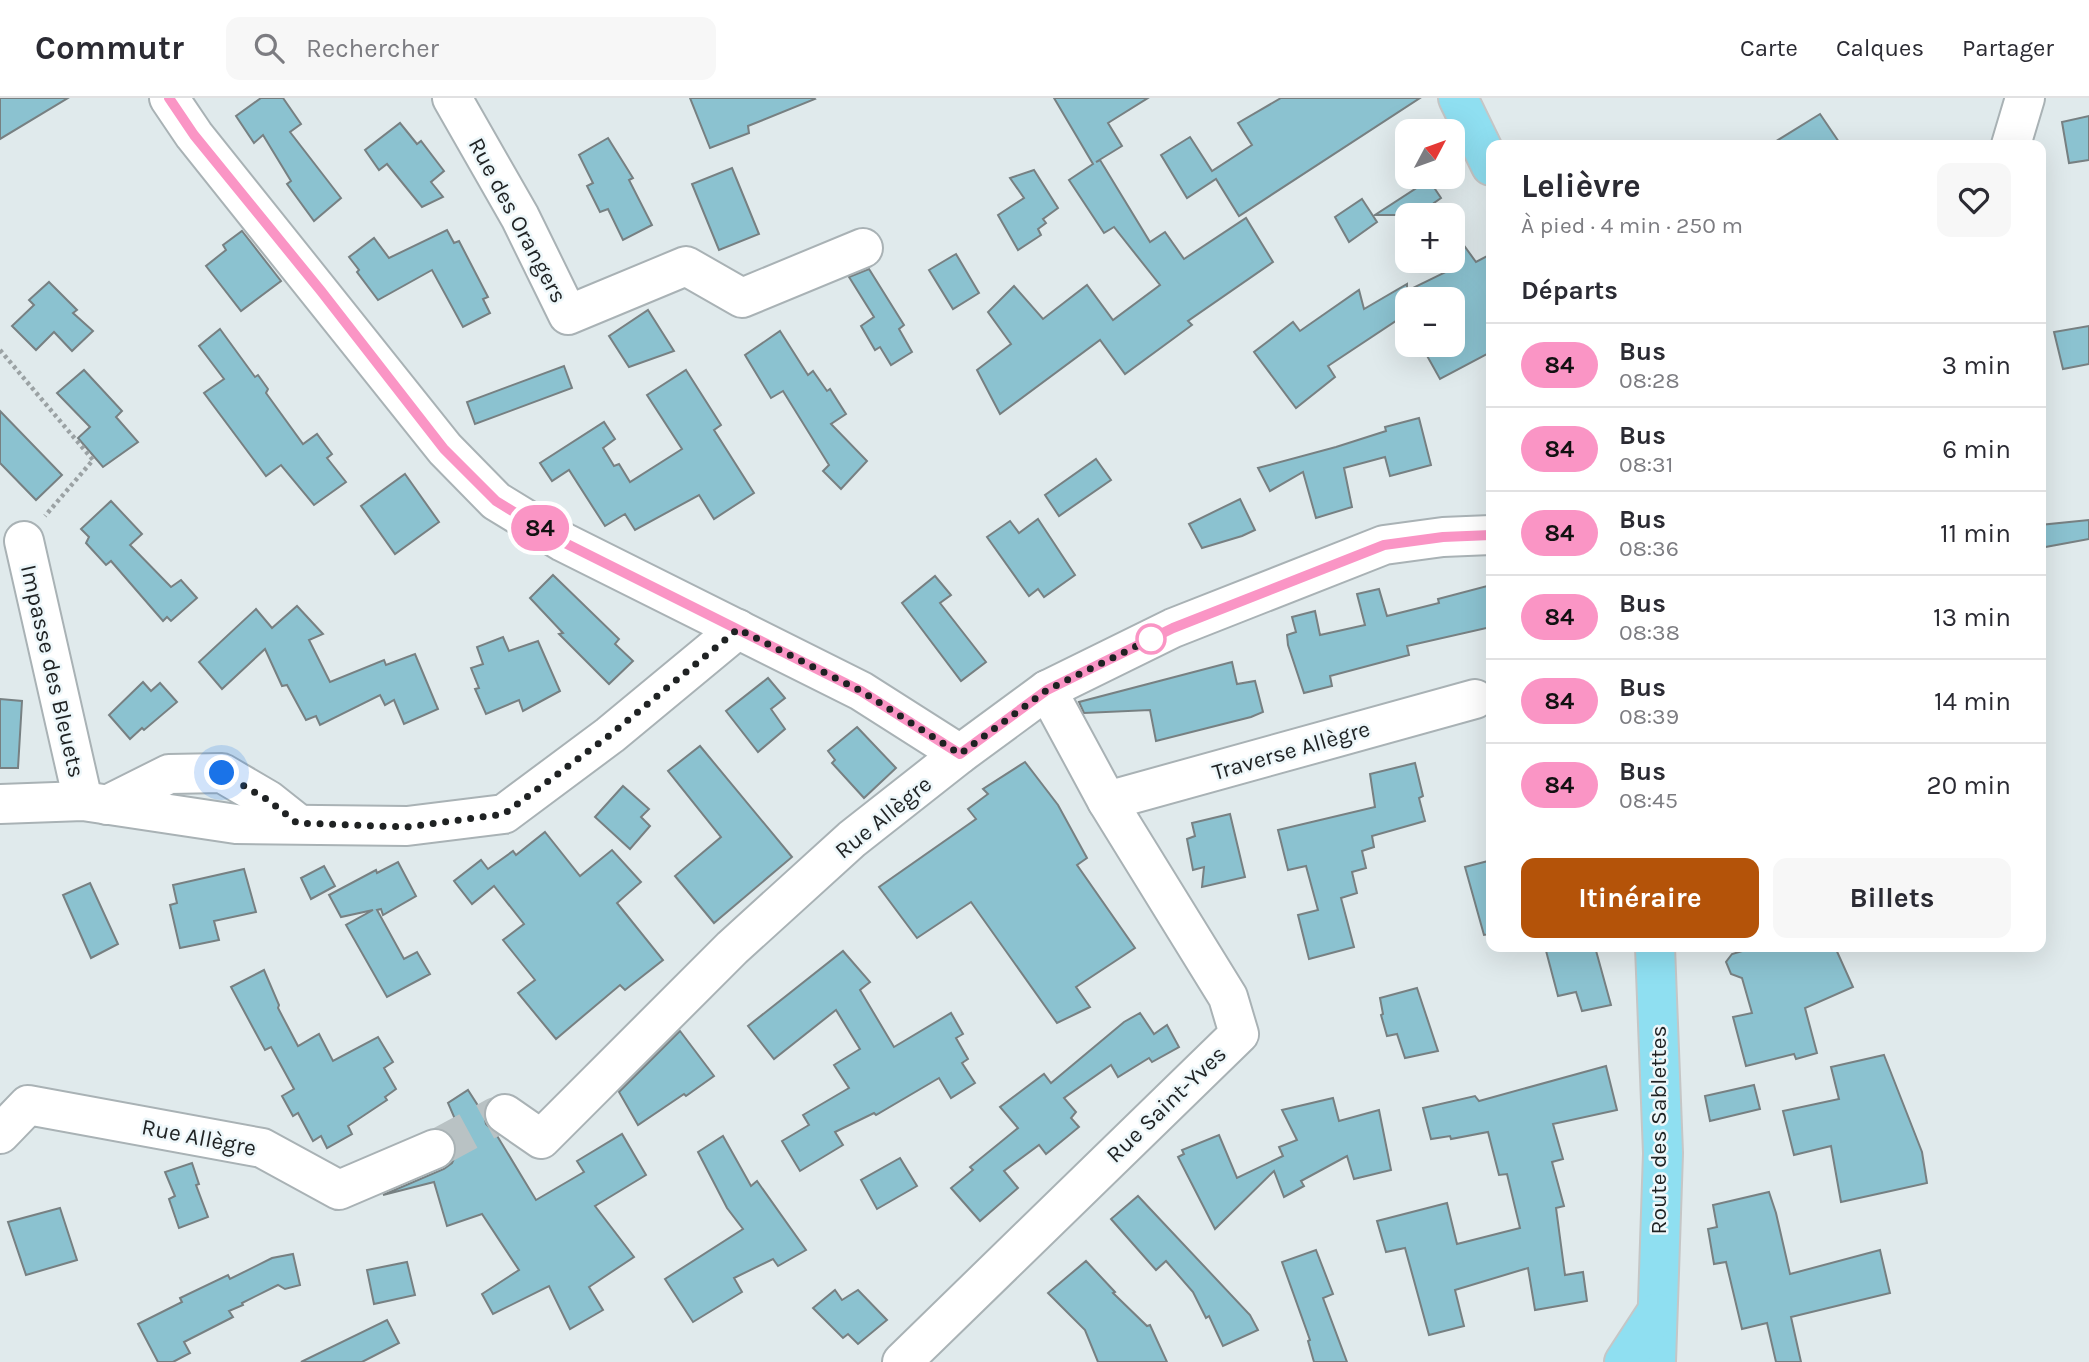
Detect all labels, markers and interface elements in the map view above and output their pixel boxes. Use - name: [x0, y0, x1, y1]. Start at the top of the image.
- search box: [226, 17, 716, 80]
- text: Commutr: [35, 29, 184, 67]
- icon: search: [250, 29, 288, 67]
- text: Rechercher: [306, 33, 439, 64]
- text: Carte: [1740, 34, 1798, 62]
- text: Calques: [1836, 34, 1924, 62]
- text: Partager: [1962, 34, 2054, 62]
- north arrow: [1395, 119, 1465, 189]
- map controls: [1395, 119, 1465, 357]
- street label: Rue des Orangers: [463, 133, 572, 307]
- button: heart: [1937, 163, 2011, 237]
- text: Lelièvre: [1521, 167, 1641, 205]
- button: +: [1395, 203, 1465, 273]
- text: À pied · 4 min · 250 m: [1521, 212, 1743, 239]
- text: Départs: [1521, 275, 1618, 306]
- button: −: [1395, 287, 1465, 357]
- text: Bus: [1619, 336, 1666, 367]
- text: 3 min: [1942, 350, 2011, 381]
- text: 84: [1545, 351, 1574, 379]
- text: 08:28: [1619, 367, 1680, 394]
- text: Bus: [1619, 420, 1666, 451]
- text: 6 min: [1942, 434, 2011, 465]
- text: 84: [1545, 435, 1574, 463]
- text: 08:31: [1619, 451, 1673, 478]
- text: Bus: [1619, 504, 1666, 535]
- line badge: 84: [508, 505, 572, 551]
- text: 84: [525, 514, 555, 542]
- text: 11 min: [1940, 518, 2011, 549]
- text: 84: [1545, 519, 1574, 547]
- text: 08:36: [1619, 535, 1679, 562]
- street label: Impasse des Bleuets: [15, 562, 90, 780]
- text: Bus: [1619, 588, 1666, 619]
- text: 13 min: [1933, 602, 2011, 633]
- text: 84: [1545, 603, 1574, 631]
- text: 08:38: [1619, 619, 1680, 646]
- unlabelled marker: [1136, 624, 1166, 654]
- text: Bus: [1619, 672, 1666, 703]
- text: 14 min: [1934, 686, 2011, 717]
- text: 84: [1545, 687, 1574, 715]
- text: 08:39: [1619, 703, 1679, 730]
- street label: Traverse Allègre: [1209, 715, 1373, 786]
- your location: [204, 755, 239, 790]
- text: Bus: [1619, 756, 1666, 787]
- street label: Rue Allègre: [830, 770, 937, 864]
- text: 20 min: [1927, 770, 2011, 801]
- text: 84: [1545, 771, 1574, 799]
- text: 08:45: [1619, 787, 1678, 814]
- button: Itinéraire: [1521, 858, 1759, 938]
- button: Billets: [1773, 858, 2011, 938]
- street label: Route des Sablettes: [1645, 1025, 1672, 1235]
- street label: Rue Saint-Yves: [1101, 1040, 1232, 1168]
- street label: Rue Allègre: [139, 1113, 259, 1162]

